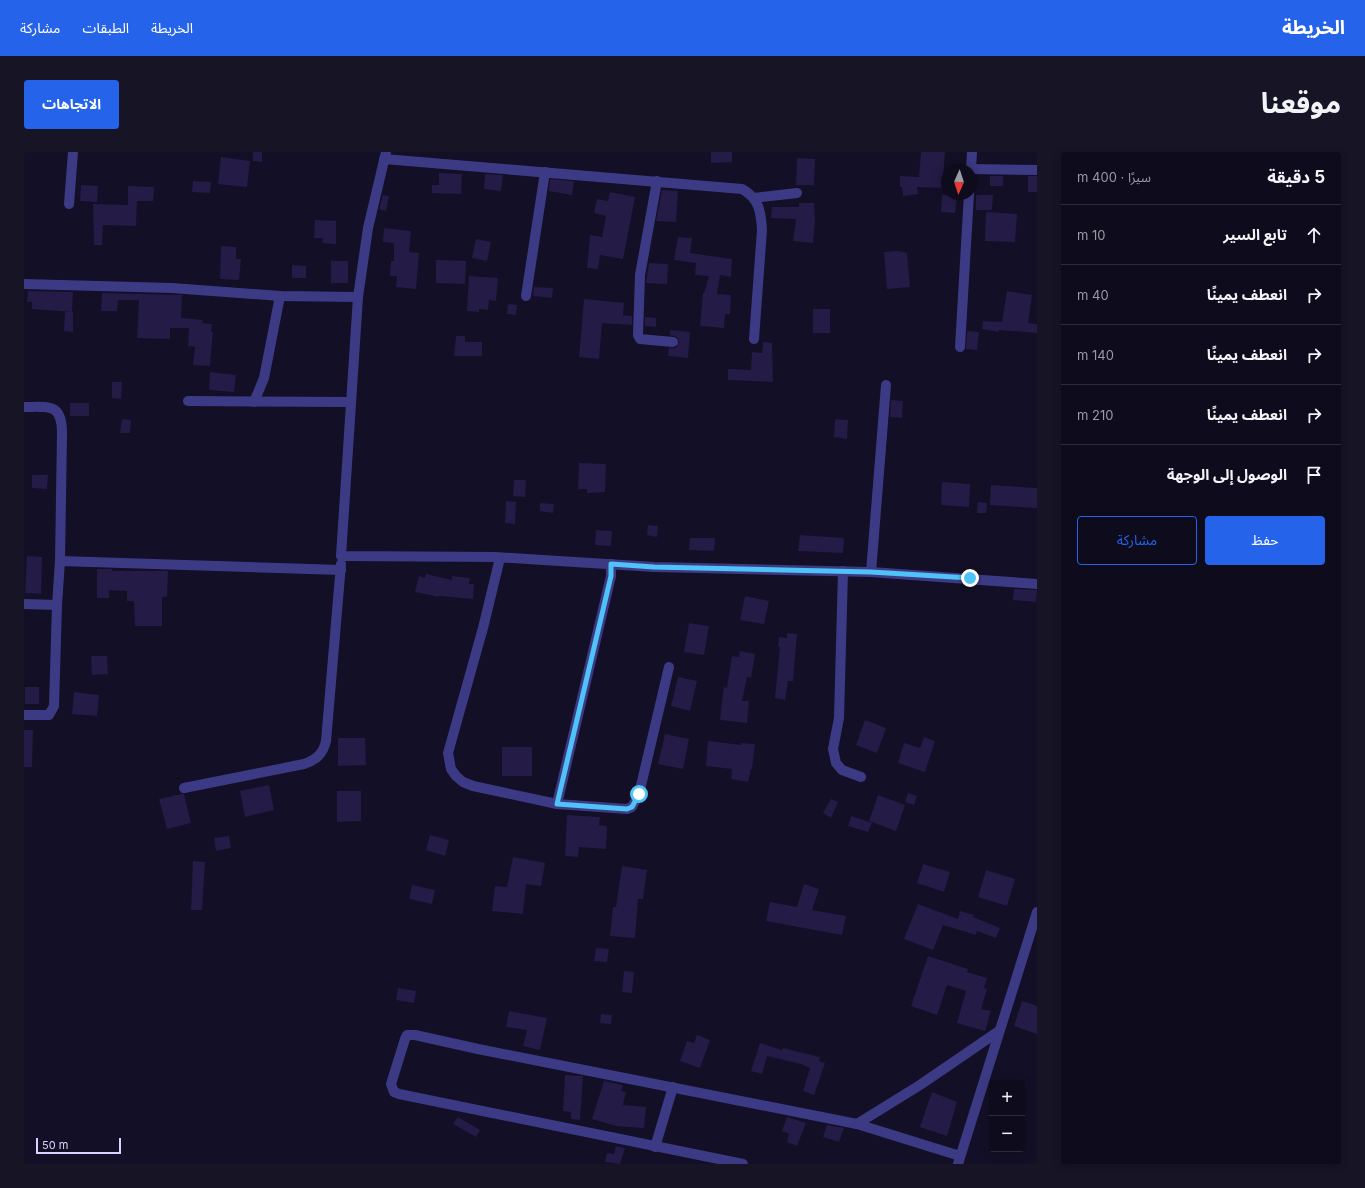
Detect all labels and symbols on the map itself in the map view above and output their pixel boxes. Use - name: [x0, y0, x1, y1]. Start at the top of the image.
- north arrow: [941, 164, 977, 200]
- route end: [961, 569, 979, 587]
- route start: [630, 785, 648, 803]
- scale bar: [36, 1136, 121, 1155]

